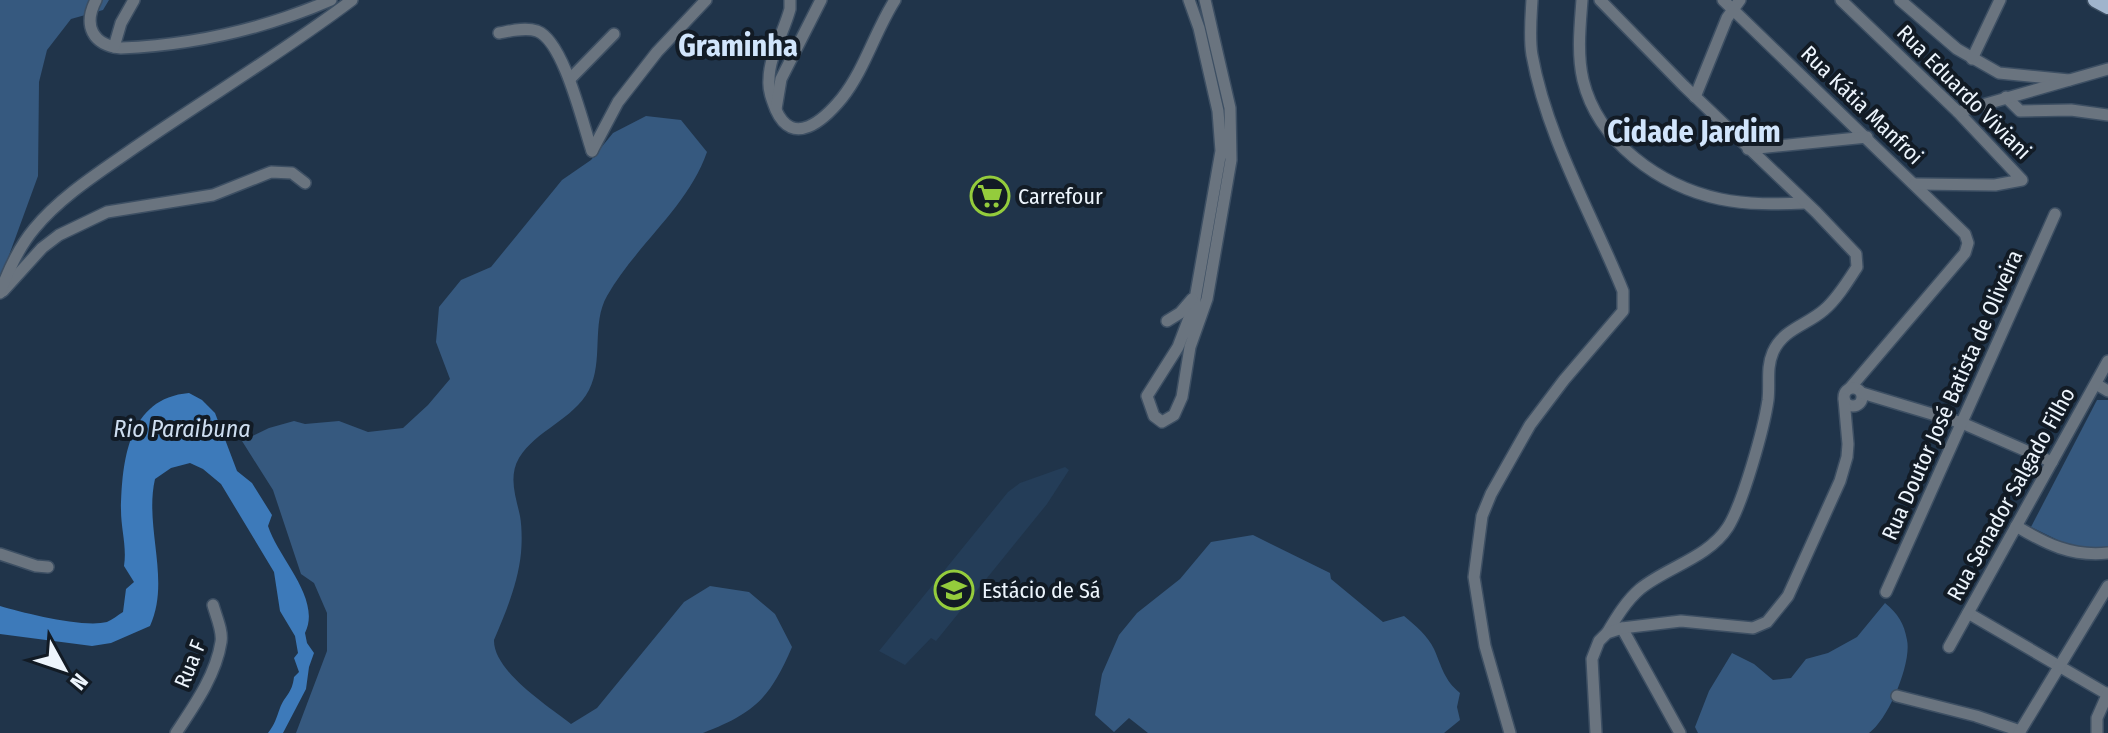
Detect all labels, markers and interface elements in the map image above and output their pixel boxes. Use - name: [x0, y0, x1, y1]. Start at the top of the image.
- street label: Rua Eduardo Viviani: [1891, 19, 2037, 165]
- district label: Graminha: [678, 28, 798, 64]
- street label: Rua Kátia Manfroi: [1795, 40, 1929, 170]
- district label: Cidade Jardim: [1607, 114, 1781, 150]
- supermarket icon: Carrefour: [969, 175, 1011, 217]
- place label: Carrefour: [1018, 183, 1103, 210]
- street label: Rua Doutor José Batista de Oliveira: [1876, 246, 2028, 544]
- street label: Rua Senador Salgado Filho: [1941, 383, 2081, 605]
- water label: Rio Paraibuna: [113, 415, 251, 443]
- school or university icon: Estácio de Sá: [933, 569, 975, 611]
- place label: Estácio de Sá: [982, 577, 1101, 604]
- north arrow: [24, 629, 104, 709]
- street label: Rua F: [168, 636, 212, 692]
- text: N: [64, 668, 94, 695]

